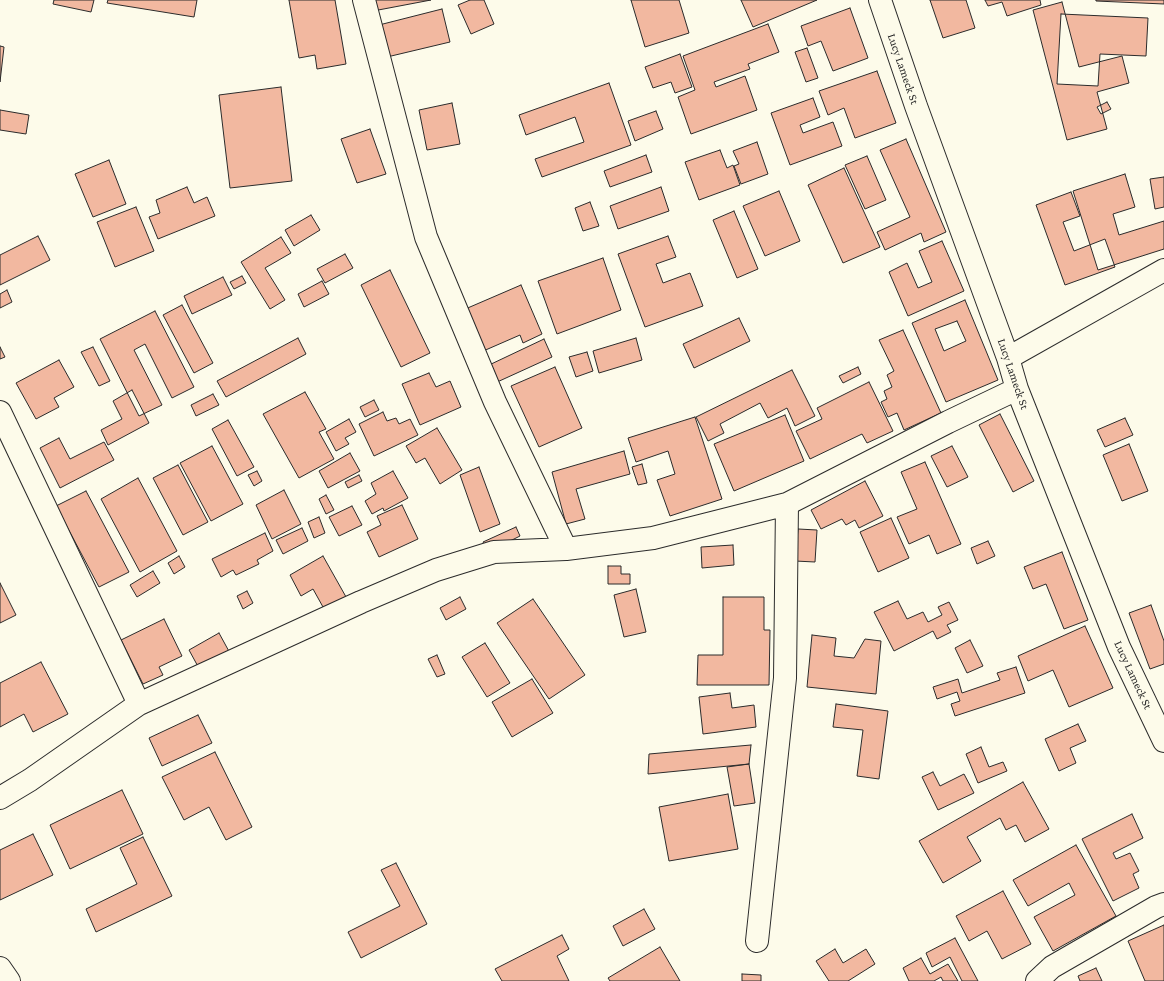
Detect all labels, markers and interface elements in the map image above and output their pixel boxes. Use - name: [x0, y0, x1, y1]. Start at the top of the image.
- street label: Lucy Lameck St: [884, 32, 922, 106]
- street label: Lucy Lameck St: [994, 337, 1032, 411]
- street label: Lucy Lameck St: [1111, 638, 1155, 712]

